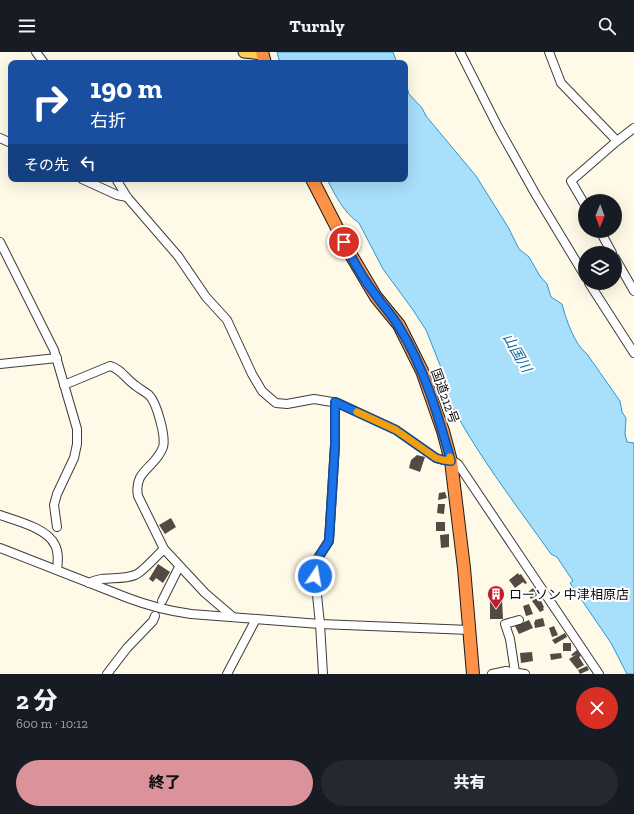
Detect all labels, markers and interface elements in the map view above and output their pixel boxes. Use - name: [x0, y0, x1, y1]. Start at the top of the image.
- icon: menu: [16, 15, 38, 37]
- text: Turnly: [289, 15, 345, 37]
- icon: search: [596, 15, 618, 37]
- text: 190 m: [90, 72, 162, 105]
- icon: right: [24, 76, 76, 128]
- text: 右折: [90, 110, 126, 132]
- icon: left: [77, 152, 99, 174]
- text: その先: [24, 156, 69, 174]
- north arrow: [578, 194, 622, 238]
- map controls: [578, 194, 622, 290]
- pin: [327, 225, 361, 259]
- icon: arrive: [333, 231, 355, 253]
- button: layers: [578, 246, 622, 290]
- water label: 山国川: [499, 331, 536, 377]
- street label: 国道212号: [428, 366, 462, 426]
- position arrow: [294, 555, 336, 597]
- building icon: ローソン 中津相原店: [486, 584, 506, 609]
- place label: ローソン 中津相原店: [509, 587, 629, 602]
- text: 2 分: [16, 686, 57, 715]
- button: close: [576, 687, 618, 729]
- text: 600 m · 10:12: [16, 716, 88, 731]
- button: 終了: [16, 760, 313, 806]
- button: 共有: [321, 760, 618, 806]

